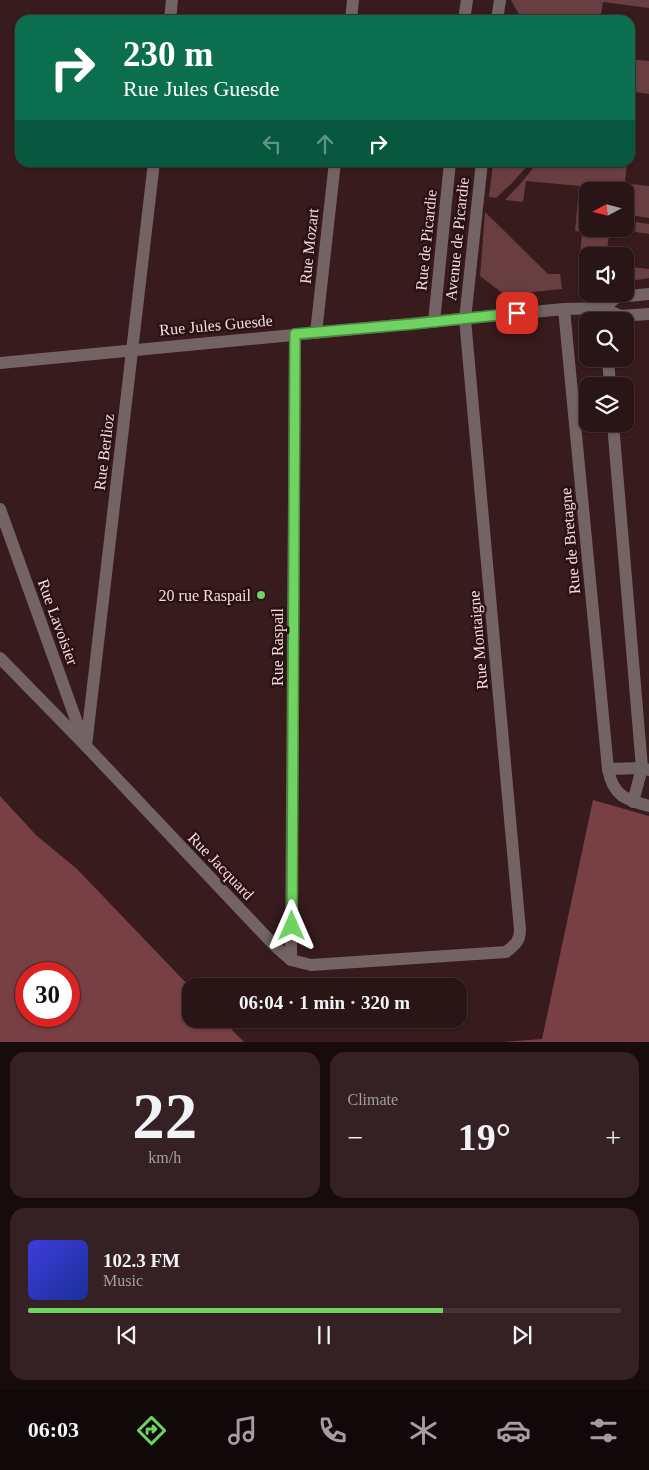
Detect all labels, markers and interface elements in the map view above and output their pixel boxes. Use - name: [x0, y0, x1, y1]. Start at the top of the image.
- icon: right: [40, 35, 105, 100]
- text: 230 m: [123, 35, 213, 74]
- text: Rue Jules Guesde: [123, 76, 279, 101]
- icon: left: [258, 130, 286, 158]
- icon: ahead: [311, 130, 339, 158]
- icon: right: [364, 130, 392, 158]
- street label: Avenue de Picardie: [442, 176, 472, 302]
- north arrow: [579, 182, 634, 238]
- map controls: [579, 182, 634, 432]
- street label: Rue de Picardie: [412, 189, 440, 291]
- street label: Rue Mozart: [297, 207, 321, 285]
- button: sound: [579, 247, 634, 302]
- pin: [496, 292, 538, 334]
- icon: arrive: [503, 299, 531, 327]
- street label: Rue Jules Guesde: [159, 312, 273, 338]
- button: search: [579, 312, 634, 367]
- button: layers: [579, 377, 634, 432]
- street label: Rue Berlioz: [91, 413, 117, 491]
- street label: Rue de Bretagne: [557, 487, 584, 595]
- street label: Rue Lavoisier: [35, 577, 82, 668]
- place label: 20 rue Raspail: [159, 587, 252, 605]
- marker: 20 rue Raspail: [255, 589, 267, 601]
- street label: Rue Montaigne: [465, 590, 492, 690]
- street label: Rue Raspail: [269, 608, 287, 686]
- street label: Rue Jacquard: [184, 829, 257, 904]
- position arrow: [265, 899, 317, 951]
- speed limit sign: 30: [15, 962, 80, 1027]
- text: 06:04 · 1 min · 320 m: [239, 992, 410, 1013]
- text: 22: [132, 1080, 197, 1152]
- text: Climate: [348, 1091, 398, 1108]
- text: 19°: [458, 1116, 511, 1158]
- text: −: [348, 1122, 363, 1153]
- text: +: [605, 1122, 621, 1153]
- text: km/h: [148, 1149, 181, 1166]
- text: 102.3 FM: [103, 1250, 180, 1271]
- text: Music: [103, 1272, 143, 1289]
- icon: previous: [113, 1321, 141, 1349]
- icon: pause: [310, 1321, 338, 1349]
- icon: next: [508, 1321, 536, 1349]
- icon: directions: [134, 1413, 169, 1448]
- icon: music: [225, 1413, 260, 1448]
- icon: phone: [315, 1413, 350, 1448]
- icon: climate: [406, 1413, 441, 1448]
- icon: car: [496, 1413, 531, 1448]
- icon: filters: [586, 1413, 621, 1448]
- text: 06:03: [28, 1417, 79, 1442]

